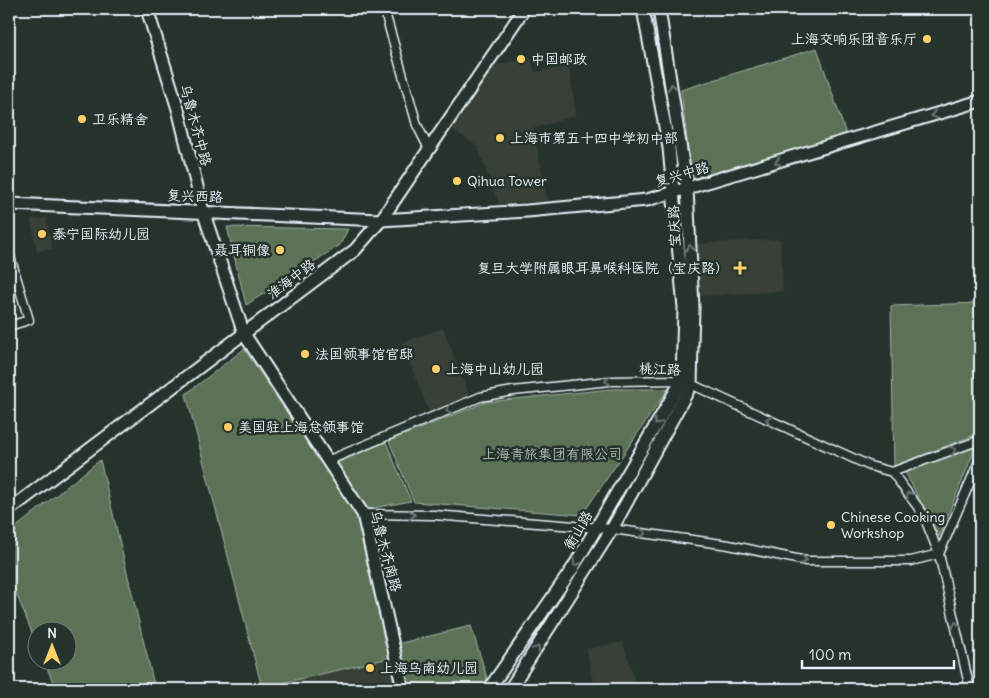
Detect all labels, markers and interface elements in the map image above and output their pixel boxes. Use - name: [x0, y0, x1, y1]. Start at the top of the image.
- place label: 上海交响乐团音乐厅: [791, 30, 917, 48]
- marker: 上海交响乐团音乐厅: [921, 33, 933, 45]
- place label: 中国邮政: [531, 50, 587, 68]
- marker: 中国邮政: [515, 53, 527, 65]
- street label: 乌鲁木齐中路: [176, 82, 216, 168]
- one-way arrow: [667, 83, 678, 91]
- one-way arrow: [930, 109, 938, 119]
- place label: 卫乐精舍: [92, 110, 148, 128]
- marker: 卫乐精舍: [76, 113, 88, 125]
- place label: 上海市第五十四中学初中部: [510, 129, 678, 147]
- marker: 上海市第五十四中学初中部: [494, 132, 506, 144]
- one-way arrow: [774, 156, 783, 166]
- street label: 复兴中路: [653, 158, 711, 190]
- place label: Qihua Tower: [467, 172, 547, 190]
- marker: Qihua Tower: [451, 175, 463, 187]
- street label: 复兴西路: [167, 186, 223, 206]
- street label: 宝庆路: [664, 205, 684, 247]
- place label: 泰宁国际幼儿园: [52, 225, 150, 243]
- marker: 泰宁国际幼儿园: [36, 228, 48, 240]
- place label: 聂耳铜像: [214, 241, 270, 259]
- marker: 聂耳铜像: [274, 244, 286, 256]
- one-way arrow: [685, 244, 696, 252]
- street label: 淮海中路: [263, 255, 319, 303]
- place label: 复旦大学附属眼耳鼻喉科医院（宝庆路）: [477, 259, 729, 277]
- marker: 复旦大学附属眼耳鼻喉科医院（宝庆路）: [733, 261, 747, 275]
- place label: 法国领事馆官邸: [315, 345, 413, 363]
- marker: 法国领事馆官邸: [299, 348, 311, 360]
- street label: 桃江路: [639, 359, 681, 379]
- place label: 上海中山幼儿园: [446, 360, 544, 378]
- marker: 上海中山幼儿园: [430, 363, 442, 375]
- one-way arrow: [604, 376, 612, 387]
- one-way arrow: [445, 404, 454, 414]
- one-way arrow: [765, 416, 774, 426]
- one-way arrow: [654, 417, 664, 426]
- place label: 美国驻上海总领事馆: [238, 418, 364, 436]
- marker: 美国驻上海总领事馆: [222, 421, 234, 433]
- park label: 上海青旅集团有限公司: [482, 445, 622, 463]
- one-way arrow: [948, 446, 956, 456]
- one-way arrow: [907, 492, 915, 501]
- street label: 衡山路: [560, 507, 596, 553]
- street label: 乌鲁木齐南路: [366, 508, 406, 594]
- place label: Chinese Cooking Workshop: [841, 508, 945, 542]
- one-way arrow: [408, 510, 416, 520]
- marker: Chinese Cooking Workshop: [825, 519, 837, 531]
- one-way arrow: [639, 528, 648, 538]
- one-way arrow: [799, 554, 808, 564]
- one-way arrow: [573, 557, 582, 566]
- north arrow: [28, 620, 78, 670]
- one-way arrow: [951, 620, 962, 629]
- text: N: [47, 624, 57, 642]
- scale bar: [802, 638, 954, 670]
- one-way arrow: [531, 645, 540, 654]
- text: 100 m: [809, 645, 851, 664]
- place label: 上海乌南幼儿园: [380, 659, 478, 677]
- marker: 上海乌南幼儿园: [364, 662, 376, 674]

